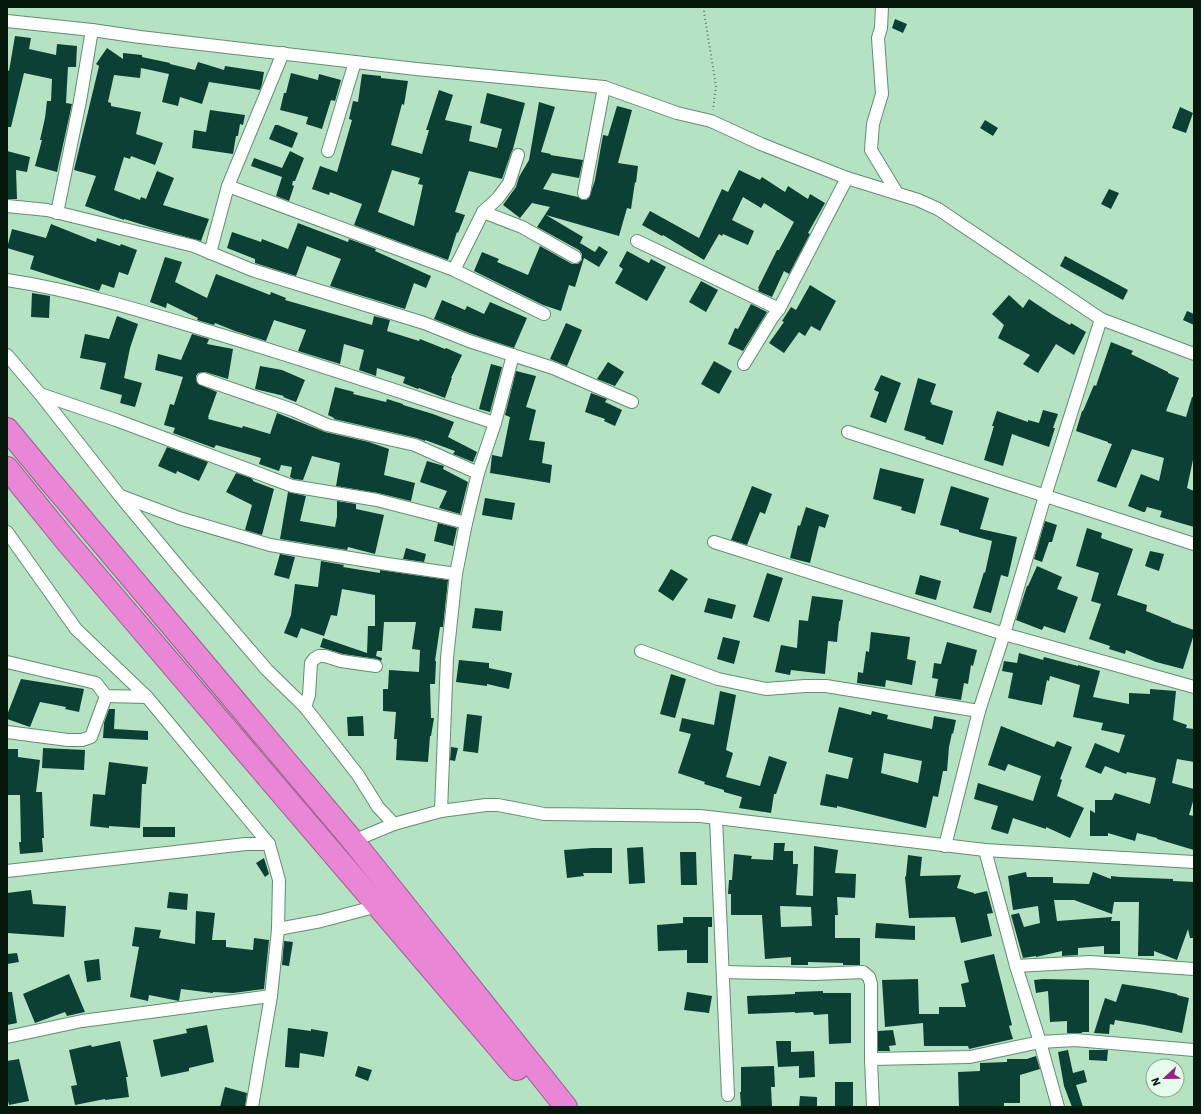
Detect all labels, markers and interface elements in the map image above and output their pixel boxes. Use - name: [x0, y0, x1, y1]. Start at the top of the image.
- north arrow: [1145, 1058, 1185, 1098]
- text: N: [1148, 1075, 1164, 1088]

